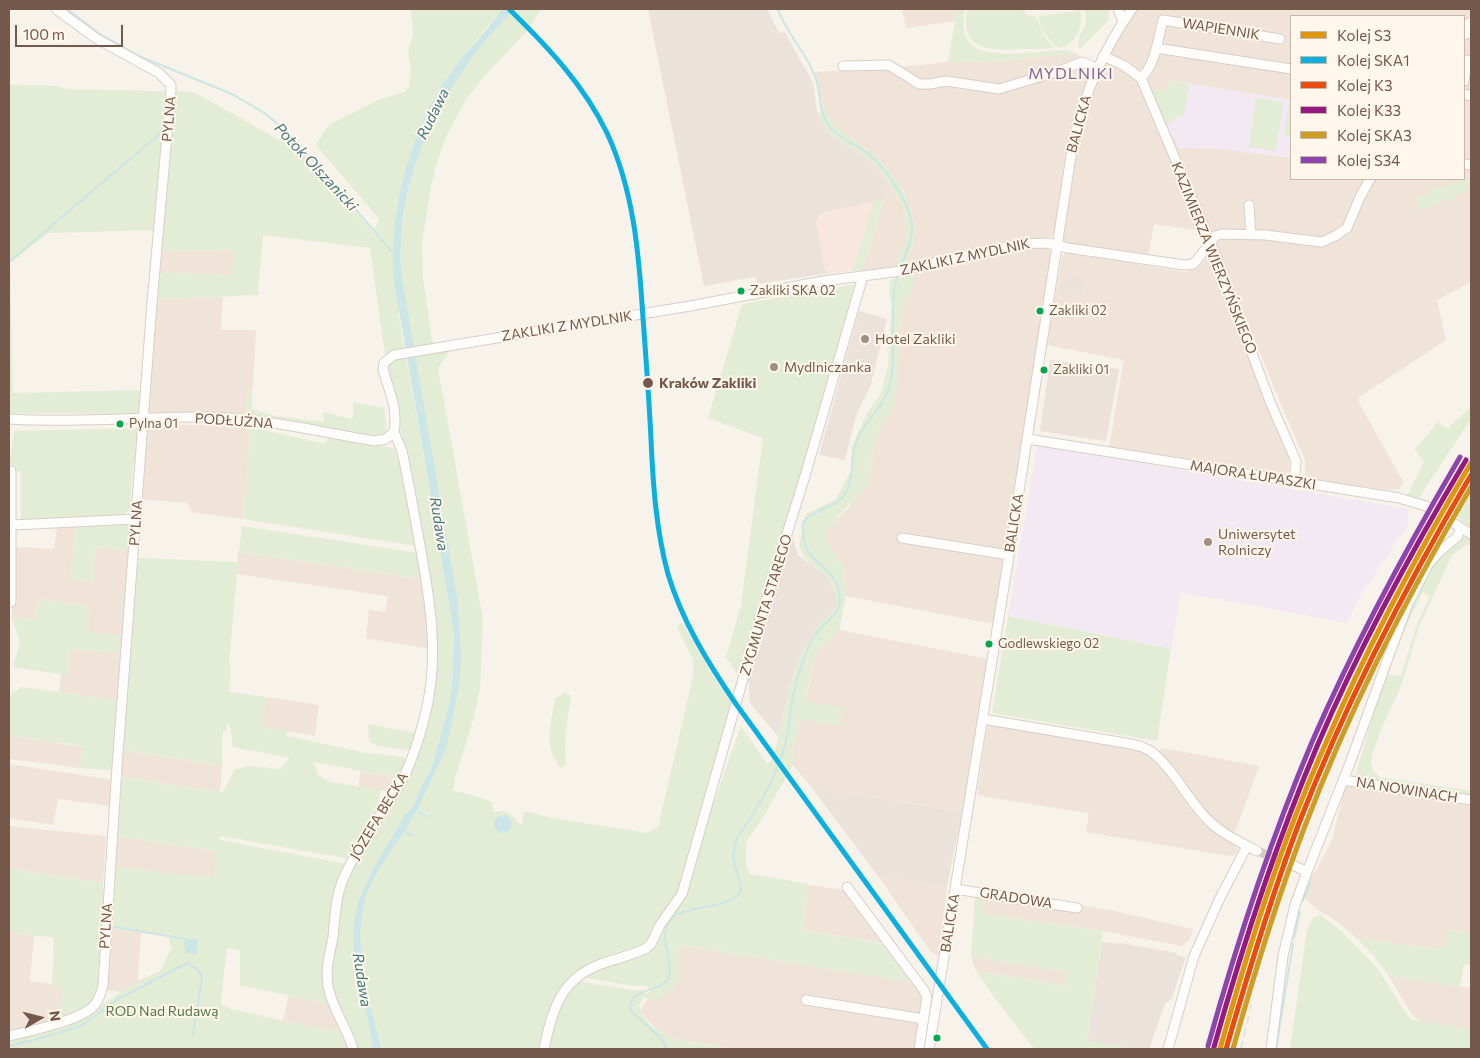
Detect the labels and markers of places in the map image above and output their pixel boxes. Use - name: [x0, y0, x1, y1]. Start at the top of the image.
- place label: Zakliki SKA 02: [750, 283, 836, 299]
- marker: Zakliki SKA 02: [736, 286, 746, 296]
- place label: Zakliki 02: [1049, 303, 1107, 319]
- marker: Zakliki 02: [1035, 306, 1045, 316]
- place label: Hotel Zakliki: [875, 331, 956, 347]
- marker: Hotel Zakliki: [859, 333, 871, 345]
- place label: Mydlniczanka: [784, 359, 871, 375]
- marker: Mydlniczanka: [768, 361, 780, 373]
- place label: Zakliki 01: [1053, 362, 1109, 378]
- marker: Zakliki 01: [1039, 365, 1049, 375]
- place label: Kraków Zakliki: [659, 375, 757, 391]
- marker: Kraków Zakliki: [641, 376, 655, 390]
- place label: Pylna 01: [129, 416, 178, 432]
- marker: Pylna 01: [115, 419, 125, 429]
- place label: Uniwersytet Rolniczy: [1218, 526, 1296, 558]
- marker: Uniwersytet Rolniczy: [1202, 536, 1214, 548]
- place label: Godlewskiego 02: [998, 636, 1099, 652]
- marker: Godlewskiego 02: [984, 639, 994, 649]
- unlabelled marker: [932, 1033, 942, 1043]

